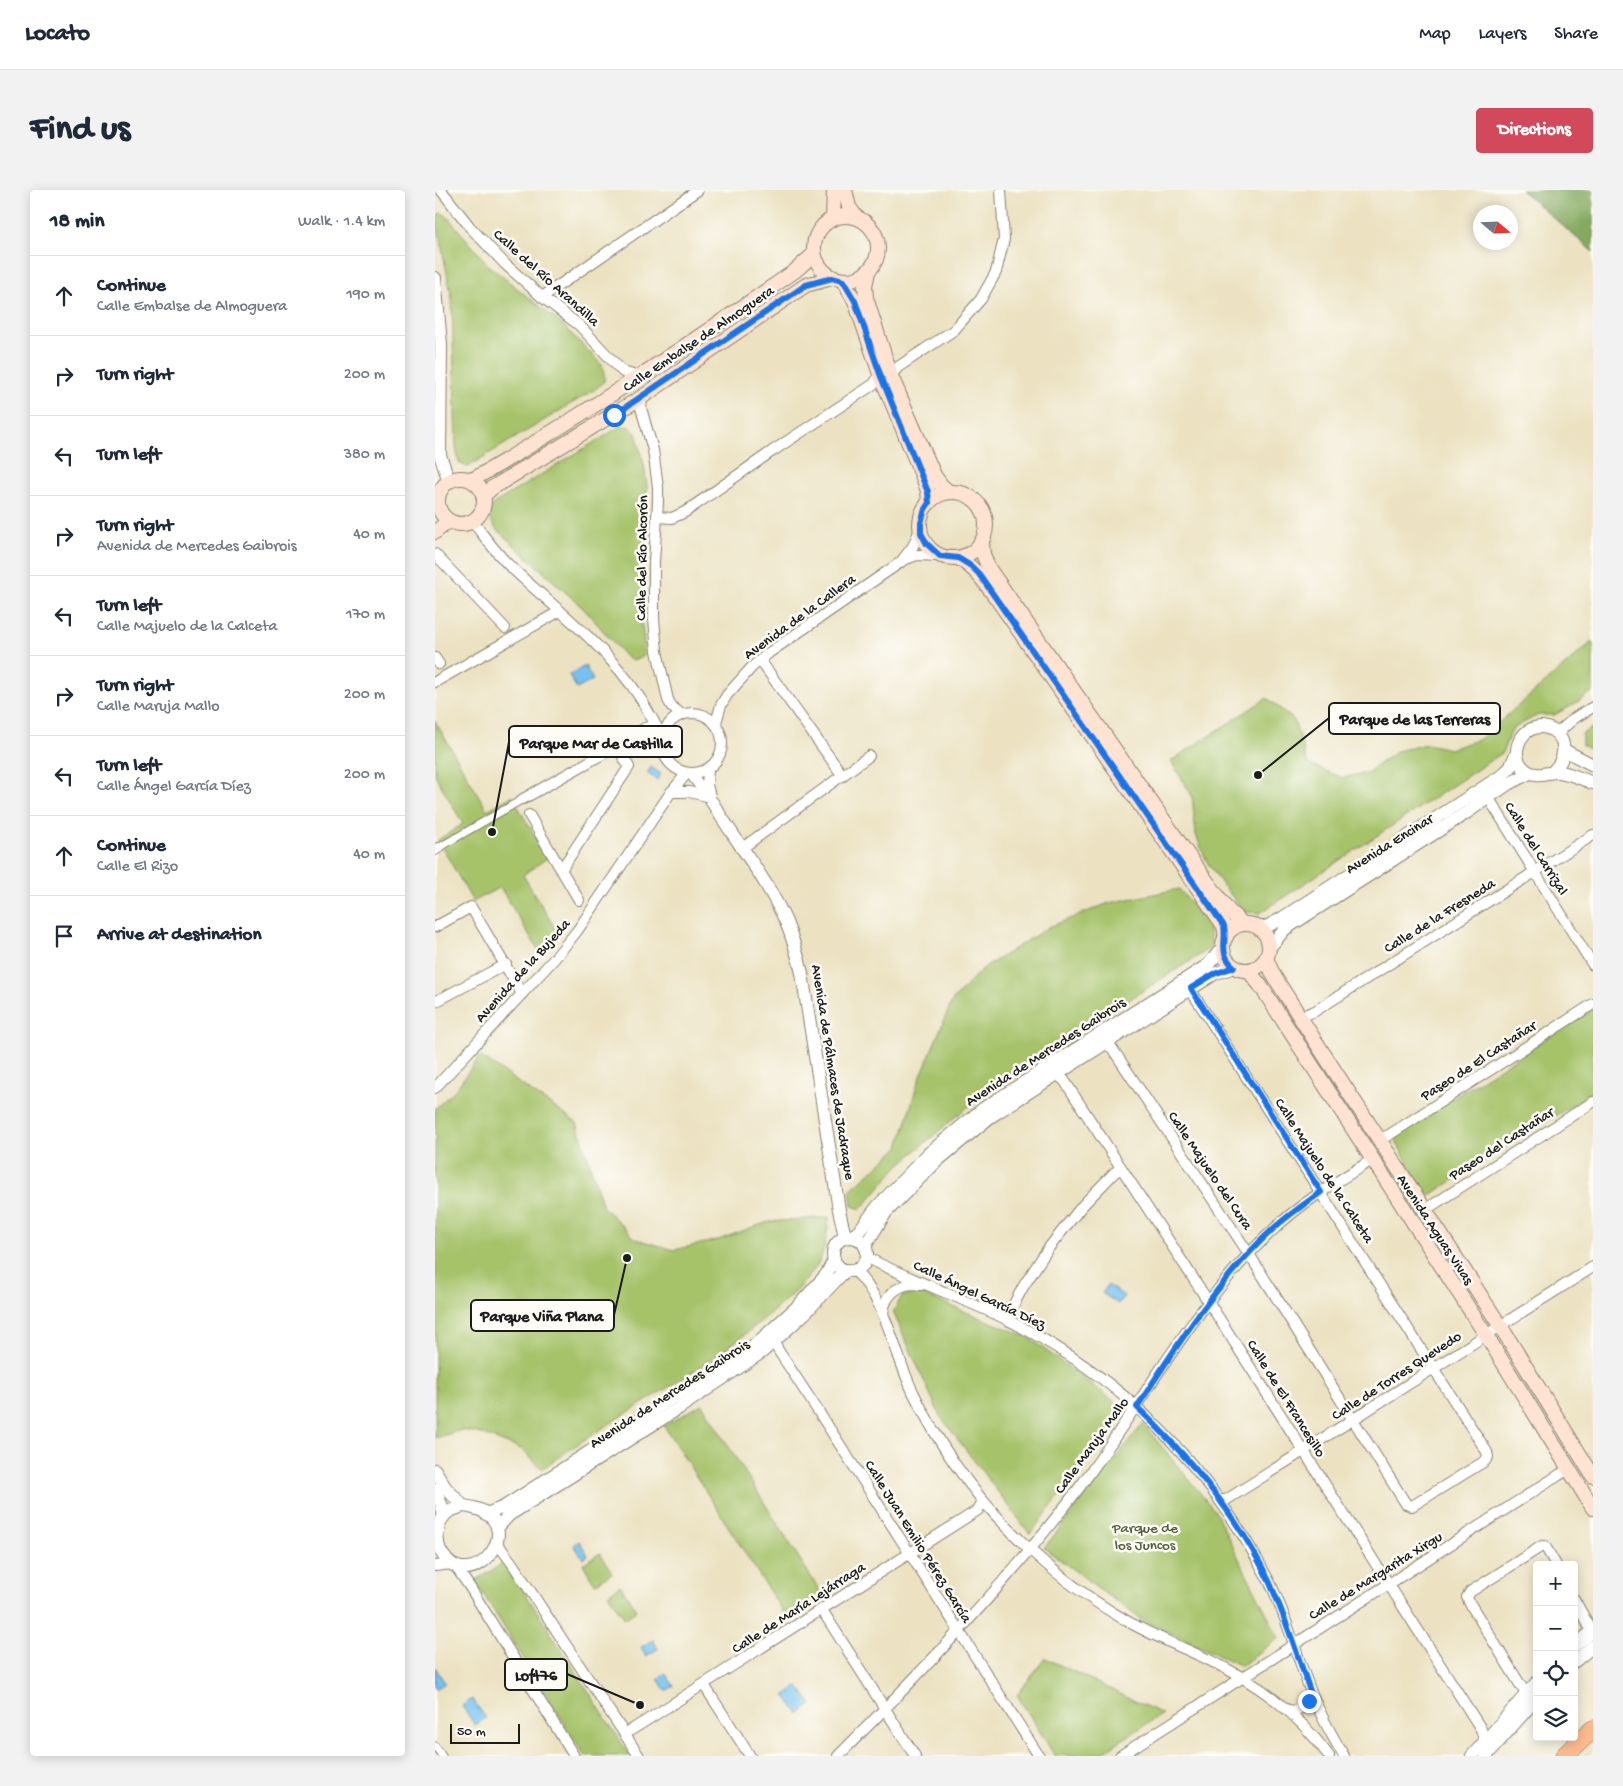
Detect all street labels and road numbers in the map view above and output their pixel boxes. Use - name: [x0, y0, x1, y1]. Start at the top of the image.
- street label: Calle del Río Arandilla: [489, 226, 603, 331]
- street label: Calle Embalse de Almoguera: [620, 282, 779, 397]
- street label: Calle del Río Alcorón: [633, 495, 653, 621]
- street label: Avenida de la Callera: [741, 571, 860, 664]
- street label: Calle del Carrizal: [1499, 799, 1571, 899]
- street label: Avenida Encinar: [1343, 810, 1439, 879]
- street label: Calle de la Fresneda: [1381, 875, 1500, 958]
- street label: Avenida de la Bujeda: [472, 915, 575, 1027]
- street label: Avenida de Pálmaces de Jadraque: [806, 963, 858, 1181]
- street label: Avenida de Mercedes Gaibrois: [963, 994, 1130, 1111]
- street label: Paseo de El Castañar: [1417, 1017, 1542, 1106]
- street label: Calle Majuelo de la Calceta: [1270, 1095, 1377, 1248]
- street label: Paseo del Castañar: [1445, 1103, 1559, 1186]
- street label: Calle Majuelo del Cura: [1163, 1108, 1256, 1234]
- street label: Avenida Aguas Vivas: [1392, 1171, 1477, 1289]
- street label: Calle Ángel García Díez: [910, 1257, 1049, 1335]
- street label: Calle de Torres Quevedo: [1329, 1328, 1466, 1425]
- street label: Avenida de Mercedes Gaibrois: [587, 1336, 754, 1453]
- street label: Calle de El Francesillo: [1242, 1337, 1329, 1461]
- street label: Calle Maruja Mallo: [1052, 1394, 1134, 1498]
- street label: Calle Juan Emilio Pérez García: [860, 1457, 975, 1627]
- street label: Calle de Margarita Xirgu: [1306, 1528, 1446, 1625]
- street label: Calle de María Lejárraga: [729, 1558, 870, 1659]

